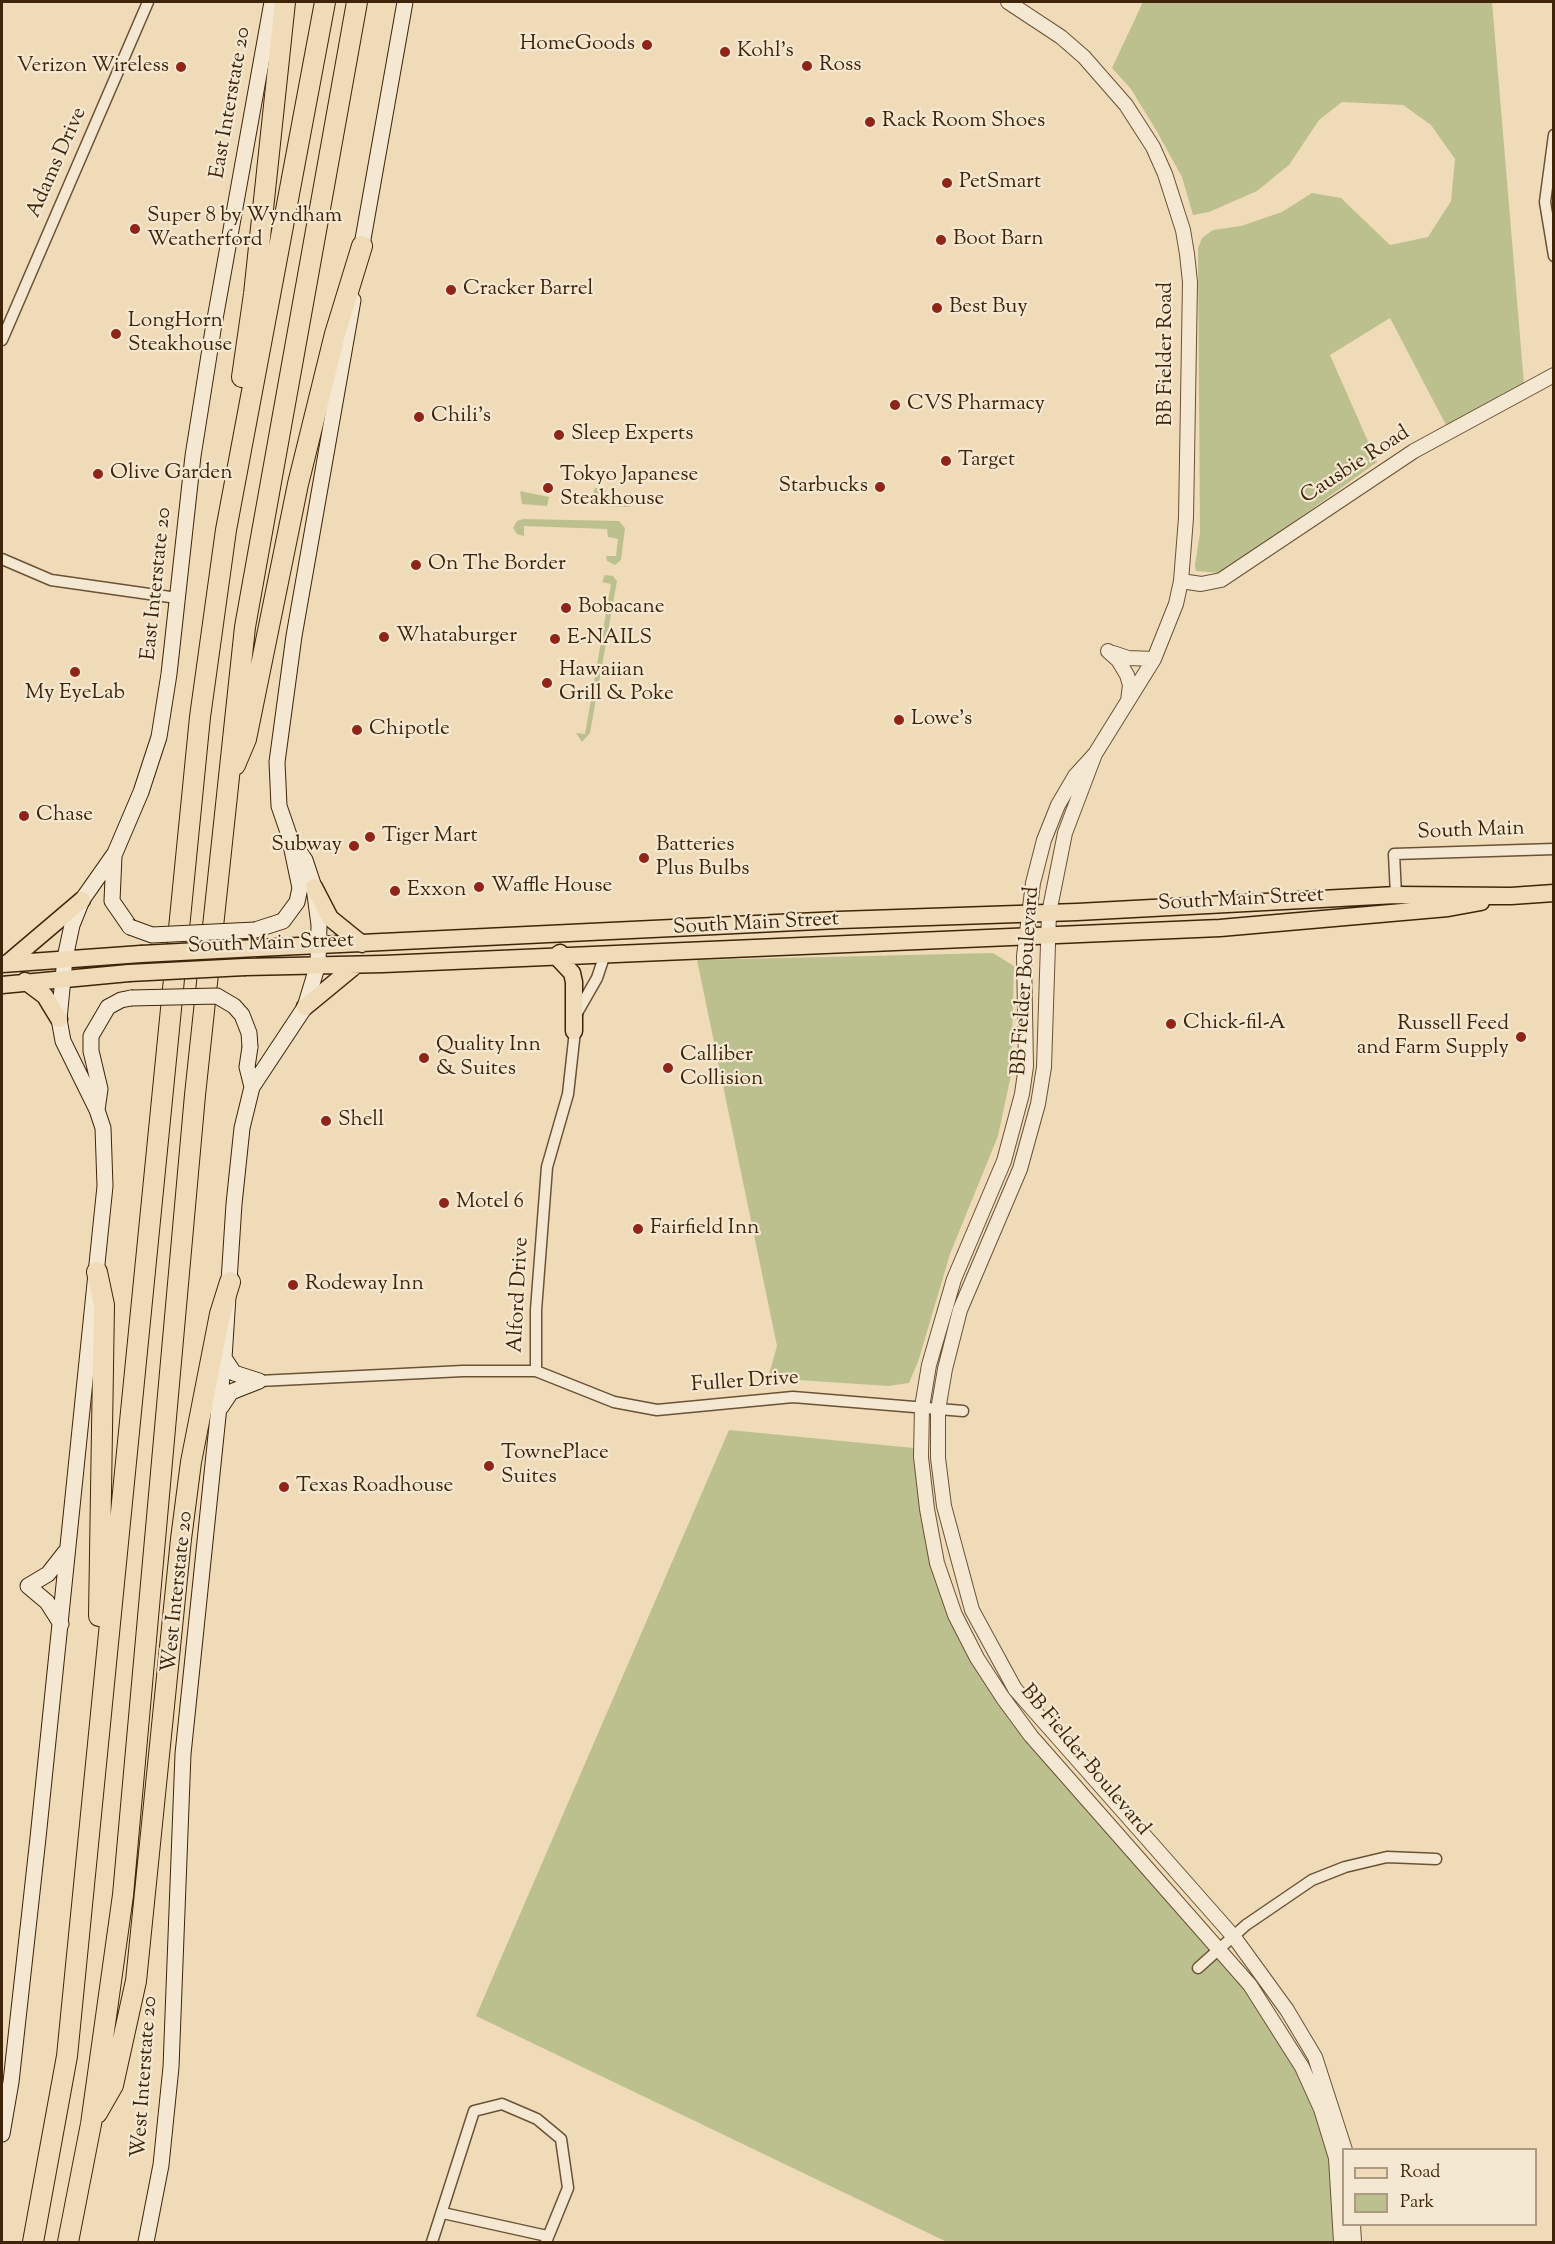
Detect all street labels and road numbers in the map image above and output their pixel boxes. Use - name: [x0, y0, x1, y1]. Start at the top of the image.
- street label: East Interstate 20: [206, 25, 258, 181]
- street label: Adams Drive: [22, 104, 94, 222]
- street label: BB Fielder Road: [1154, 282, 1180, 426]
- street label: Causbie Road: [1297, 421, 1415, 511]
- street label: East Interstate 20: [137, 506, 179, 662]
- street label: South Main: [1417, 818, 1525, 846]
- street label: South Main Street: [1157, 884, 1325, 918]
- street label: BB Fielder Boulevard: [1008, 886, 1046, 1076]
- street label: South Main Street: [672, 908, 840, 942]
- street label: South Main Street: [188, 930, 354, 960]
- street label: Alford Drive: [504, 1236, 536, 1354]
- street label: Fuller Drive: [690, 1367, 800, 1399]
- street label: West Interstate 20: [158, 1510, 200, 1674]
- street label: BB Fielder Boulevard: [1014, 1680, 1154, 1842]
- street label: West Interstate 20: [128, 1995, 164, 2159]

